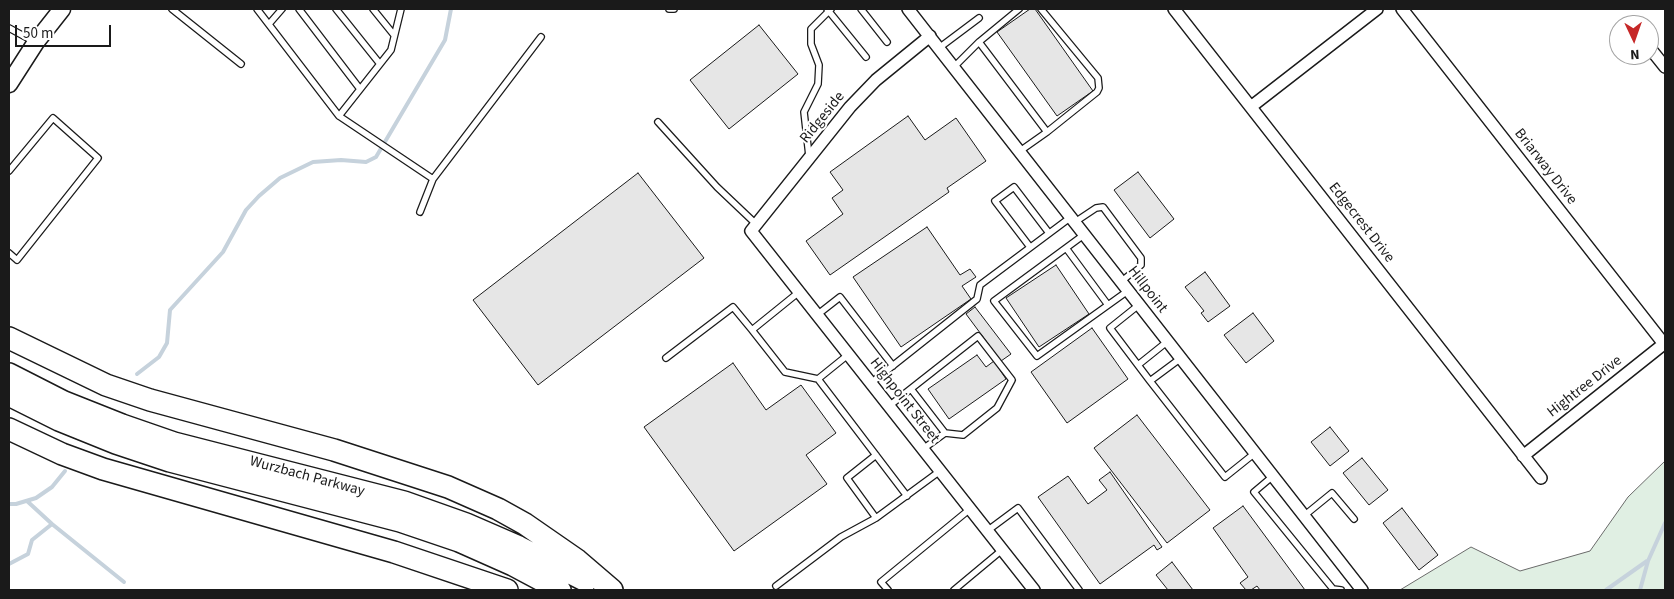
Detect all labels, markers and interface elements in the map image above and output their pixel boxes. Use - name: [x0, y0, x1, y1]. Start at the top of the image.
- scale bar: [18, 15, 114, 47]
- north arrow: [1609, 15, 1659, 65]
- text: 50 m: [23, 23, 53, 44]
- text: N: [1630, 44, 1640, 64]
- street label: Ridgeside: [797, 89, 849, 147]
- street label: Briarway Drive: [1510, 125, 1580, 209]
- street label: Edgecrest Drive: [1324, 179, 1398, 267]
- street label: Hillpoint: [1123, 263, 1171, 317]
- street label: Hightree Drive: [1544, 352, 1626, 422]
- street label: Highpoint Street: [865, 355, 943, 447]
- street label: Wurzbach Parkway: [248, 453, 366, 501]

